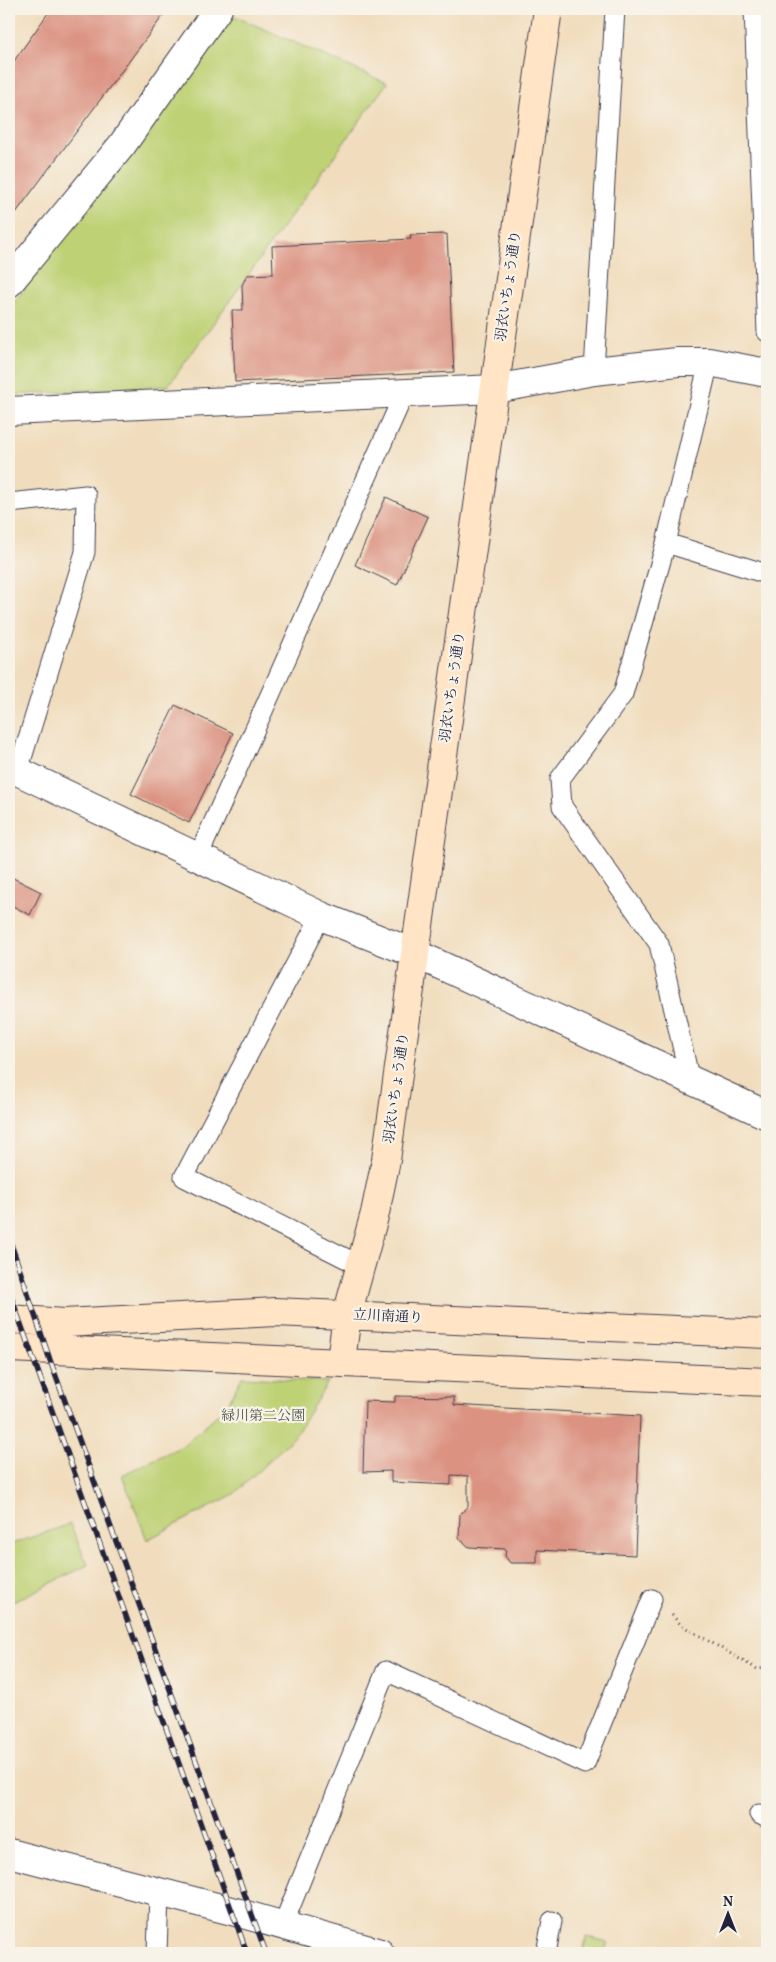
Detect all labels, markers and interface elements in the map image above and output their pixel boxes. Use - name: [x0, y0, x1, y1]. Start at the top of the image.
- street label: 羽衣いちょう通り: [492, 229, 526, 343]
- street label: 羽衣いちょう通り: [436, 630, 470, 744]
- street label: 羽衣いちょう通り: [380, 1031, 414, 1145]
- street label: 立川南通り: [353, 1306, 423, 1328]
- park label: 緑川第二公園: [221, 1407, 305, 1426]
- north arrow: [704, 1890, 754, 1940]
- text: N: [723, 1893, 733, 1912]

